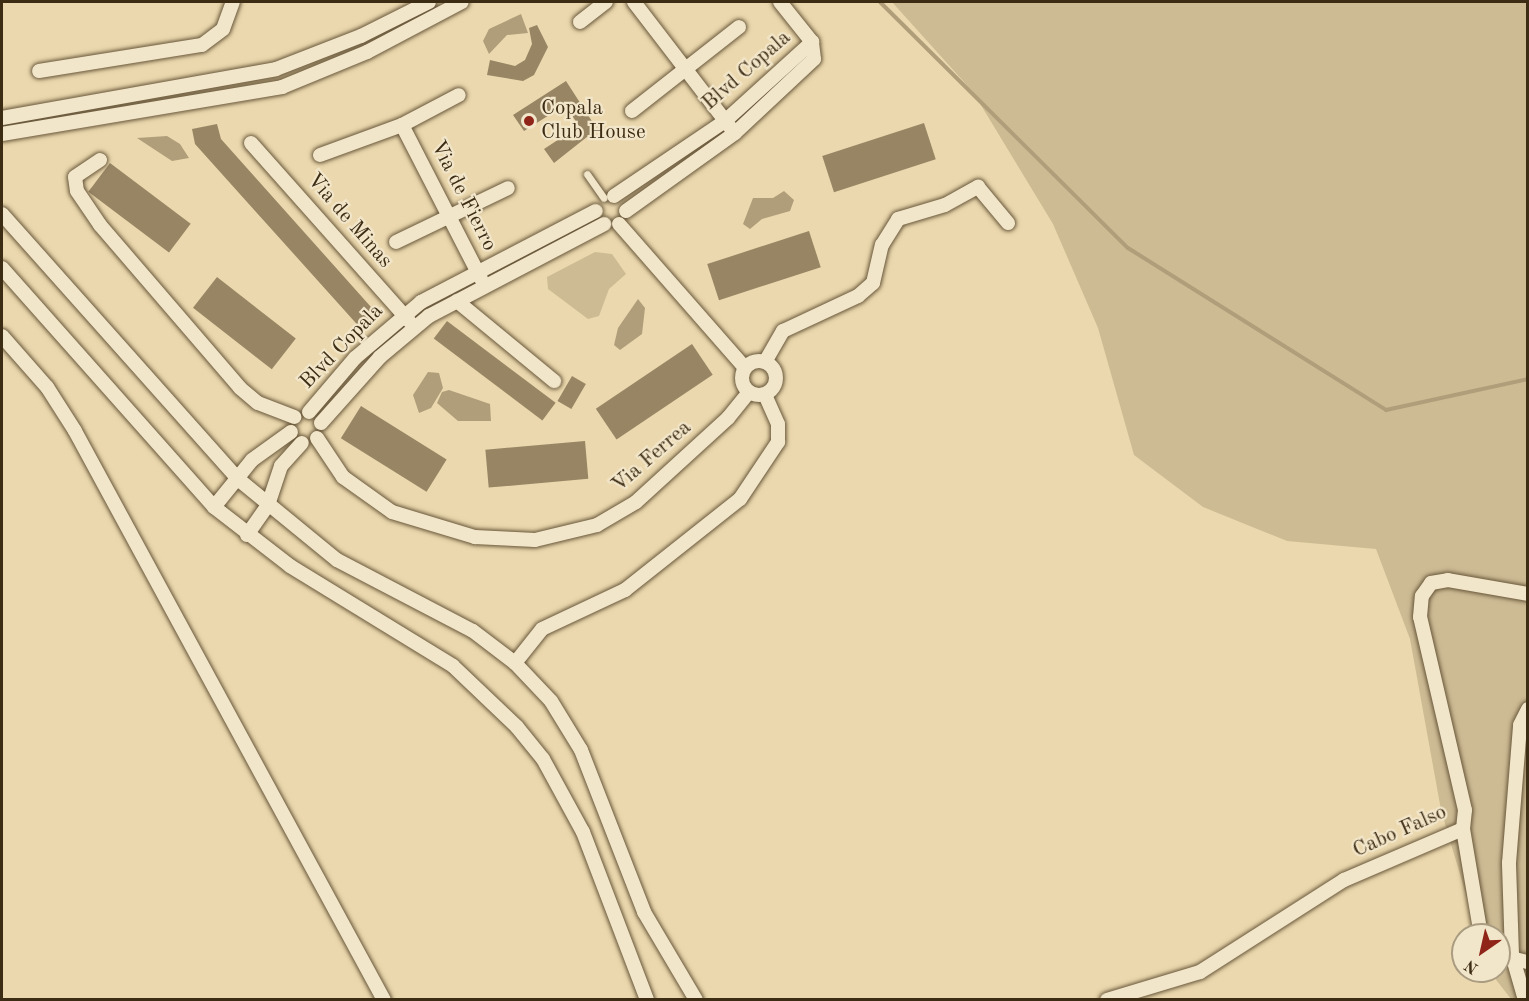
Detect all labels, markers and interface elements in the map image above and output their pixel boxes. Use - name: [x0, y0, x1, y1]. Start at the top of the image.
- street label: Blvd Copala: [698, 26, 796, 116]
- place label: Copala Club House: [541, 96, 646, 146]
- marker: Copala Club House: [522, 114, 536, 128]
- street label: Via de Fierro: [424, 136, 502, 256]
- street label: Via de Minas: [301, 168, 397, 274]
- street label: Blvd Copala: [295, 299, 389, 395]
- street label: Via Ferrea: [607, 416, 697, 498]
- street label: Cabo Falso: [1349, 800, 1451, 864]
- north arrow: [1451, 923, 1511, 983]
- text: N: [1463, 956, 1482, 976]

